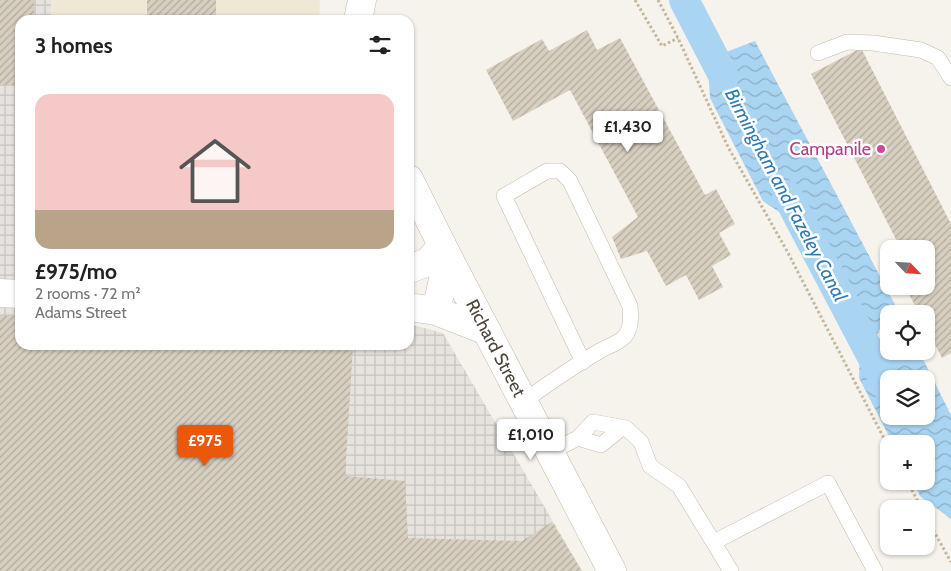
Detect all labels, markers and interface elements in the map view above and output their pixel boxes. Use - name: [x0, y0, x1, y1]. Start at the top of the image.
- icon: filters: [366, 31, 394, 59]
- text: 3 homes: [35, 33, 113, 58]
- water label: Birmingham and Fazeley Canal: [720, 85, 852, 306]
- pin: £1,430: [587, 110, 669, 153]
- text: £1,430: [604, 117, 652, 136]
- icon: home: [170, 126, 260, 216]
- place label: Campanile: [790, 138, 871, 160]
- marker: Campanile: [875, 143, 887, 155]
- north arrow: [880, 240, 935, 295]
- map controls: [880, 240, 935, 555]
- text: £975/mo: [35, 259, 117, 284]
- text: 2 rooms · 72 m²: [35, 284, 140, 303]
- street label: Richard Street: [461, 296, 530, 401]
- text: Adams Street: [35, 303, 127, 322]
- button: locate: [880, 305, 935, 360]
- button: layers: [880, 370, 935, 425]
- pin: £1,010: [490, 418, 572, 461]
- pin: £975: [175, 424, 235, 467]
- text: £1,010: [508, 425, 554, 444]
- text: £975: [188, 431, 222, 450]
- button: +: [880, 435, 935, 490]
- button: −: [880, 500, 935, 555]

